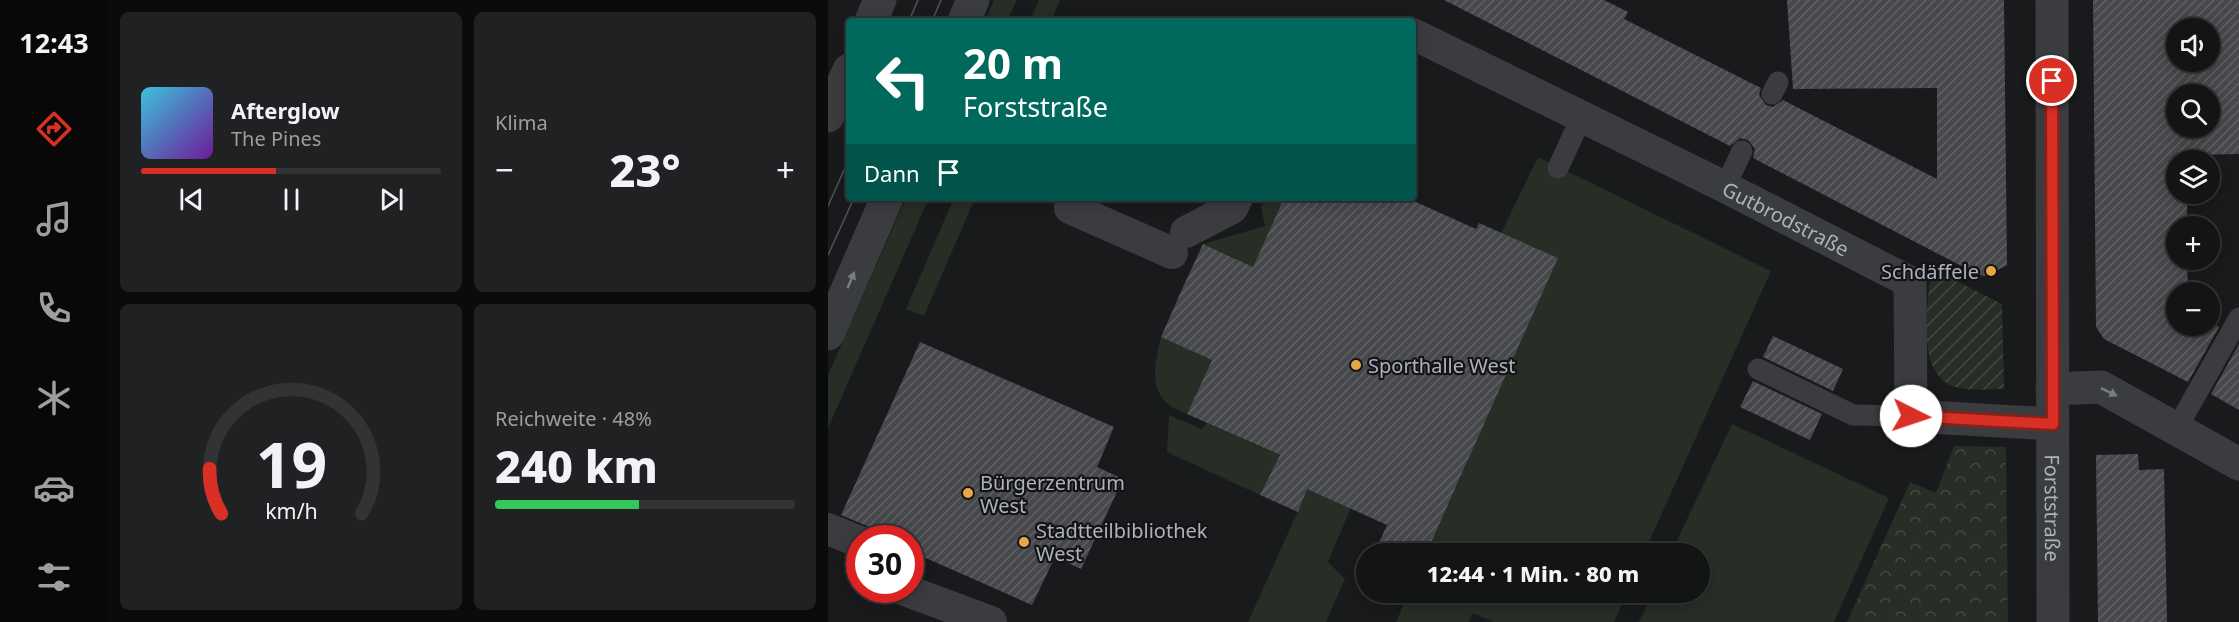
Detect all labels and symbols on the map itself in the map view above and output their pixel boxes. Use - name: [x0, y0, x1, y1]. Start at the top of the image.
- pin: [2026, 55, 2077, 106]
- street label: Gutbrodstraße: [1718, 175, 1854, 262]
- place label: Schdäffele: [1881, 258, 1979, 285]
- marker: Schdäffele: [1984, 264, 1998, 278]
- one-way arrow: [846, 271, 856, 289]
- place label: Sporthalle West: [1368, 352, 1516, 379]
- marker: Sporthalle West: [1349, 358, 1363, 372]
- position arrow: [1879, 384, 1943, 448]
- one-way arrow: [2101, 387, 2118, 396]
- street label: Forststraße: [2039, 454, 2066, 562]
- place label: Bürgerzentrum West: [980, 469, 1125, 519]
- marker: Bürgerzentrum West: [961, 486, 975, 500]
- place label: Stadtteilbibliothek West: [1036, 517, 1208, 567]
- speed limit sign: 30: [846, 525, 924, 603]
- marker: Stadtteilbibliothek West: [1017, 535, 1031, 549]

